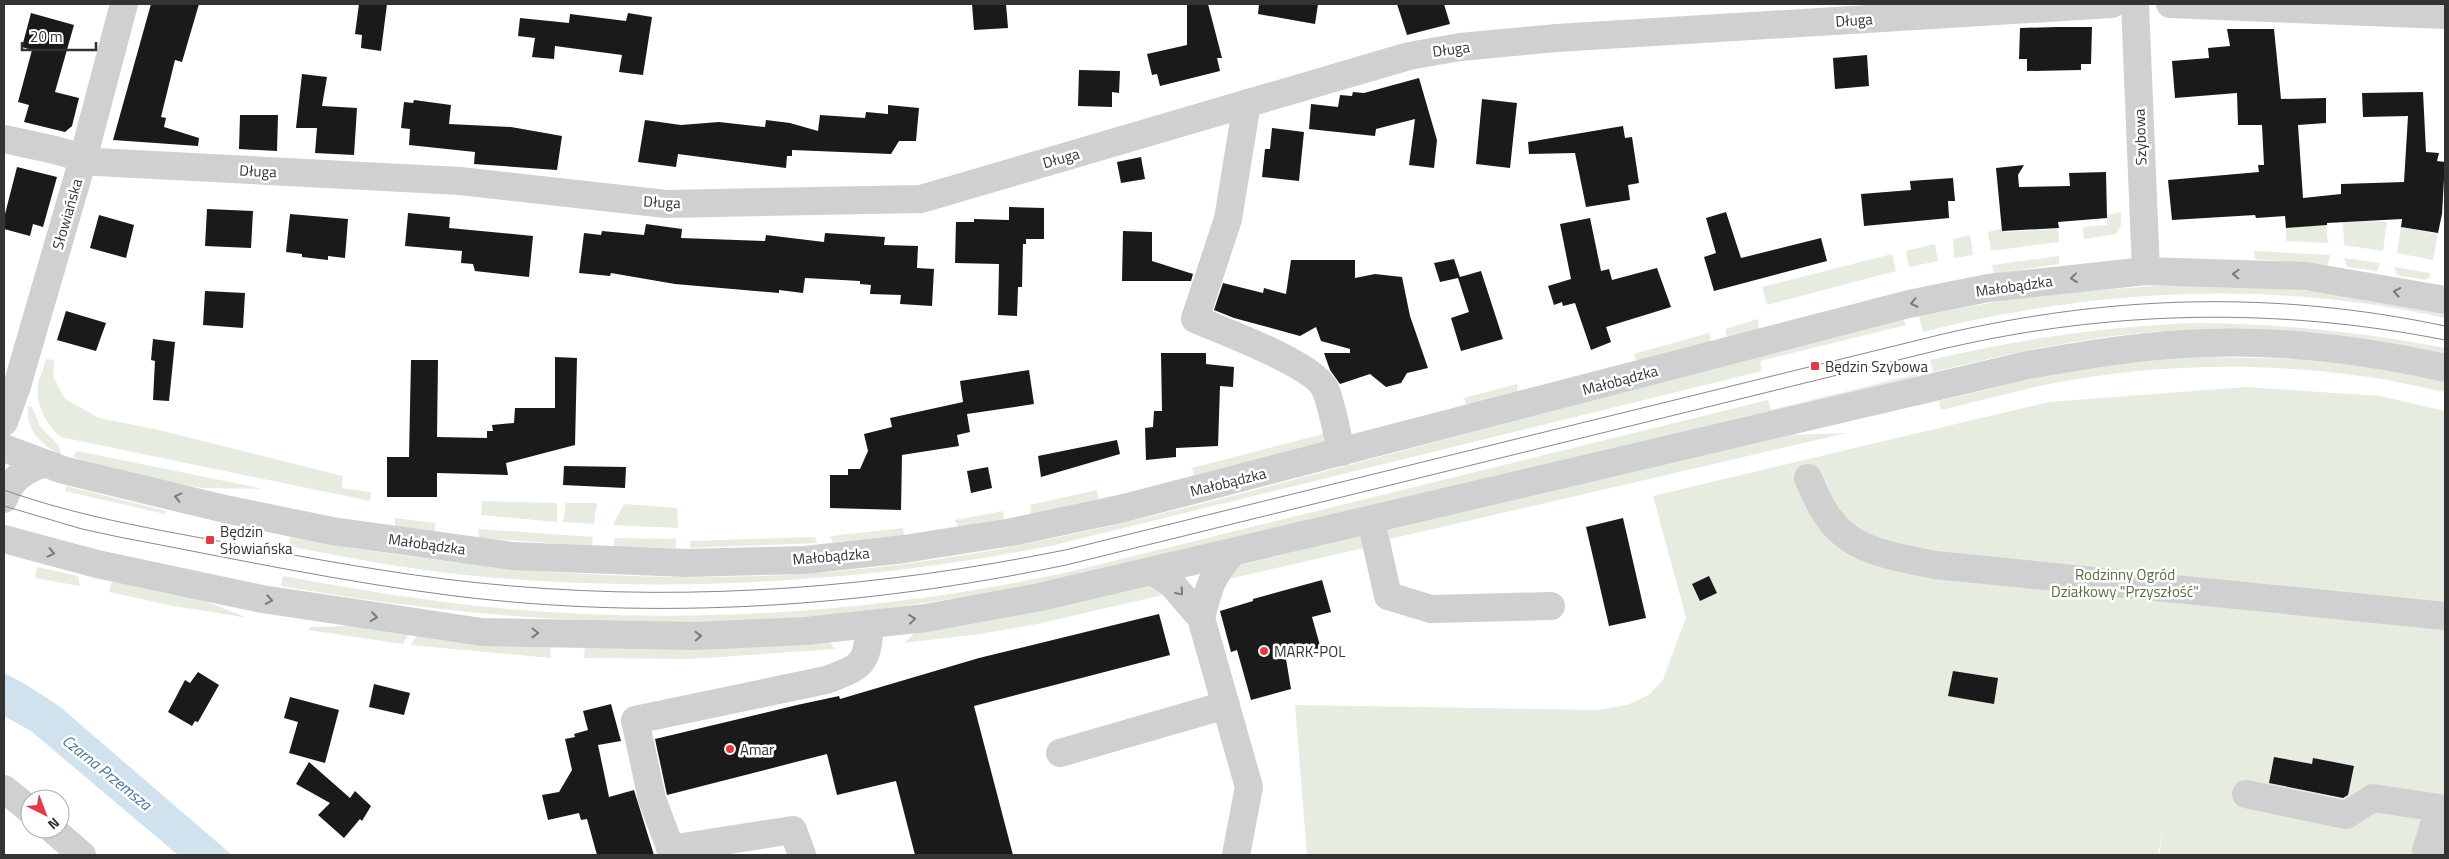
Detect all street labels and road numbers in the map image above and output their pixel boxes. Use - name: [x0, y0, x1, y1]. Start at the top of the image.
- street label: Długa: [1834, 7, 1874, 33]
- street label: Długa: [1431, 35, 1472, 63]
- street label: Szybowa: [2127, 108, 2152, 166]
- street label: Długa: [1040, 142, 1083, 174]
- street label: Długa: [239, 159, 278, 183]
- street label: Słowiańska: [46, 176, 88, 252]
- street label: Długa: [643, 190, 682, 214]
- street label: Małobądzka: [1974, 269, 2054, 303]
- street label: Małobądzka: [1580, 359, 1661, 401]
- street label: Małobądzka: [1188, 461, 1269, 503]
- street label: Małobądzka: [387, 527, 467, 561]
- street label: Małobądzka: [791, 541, 871, 571]

